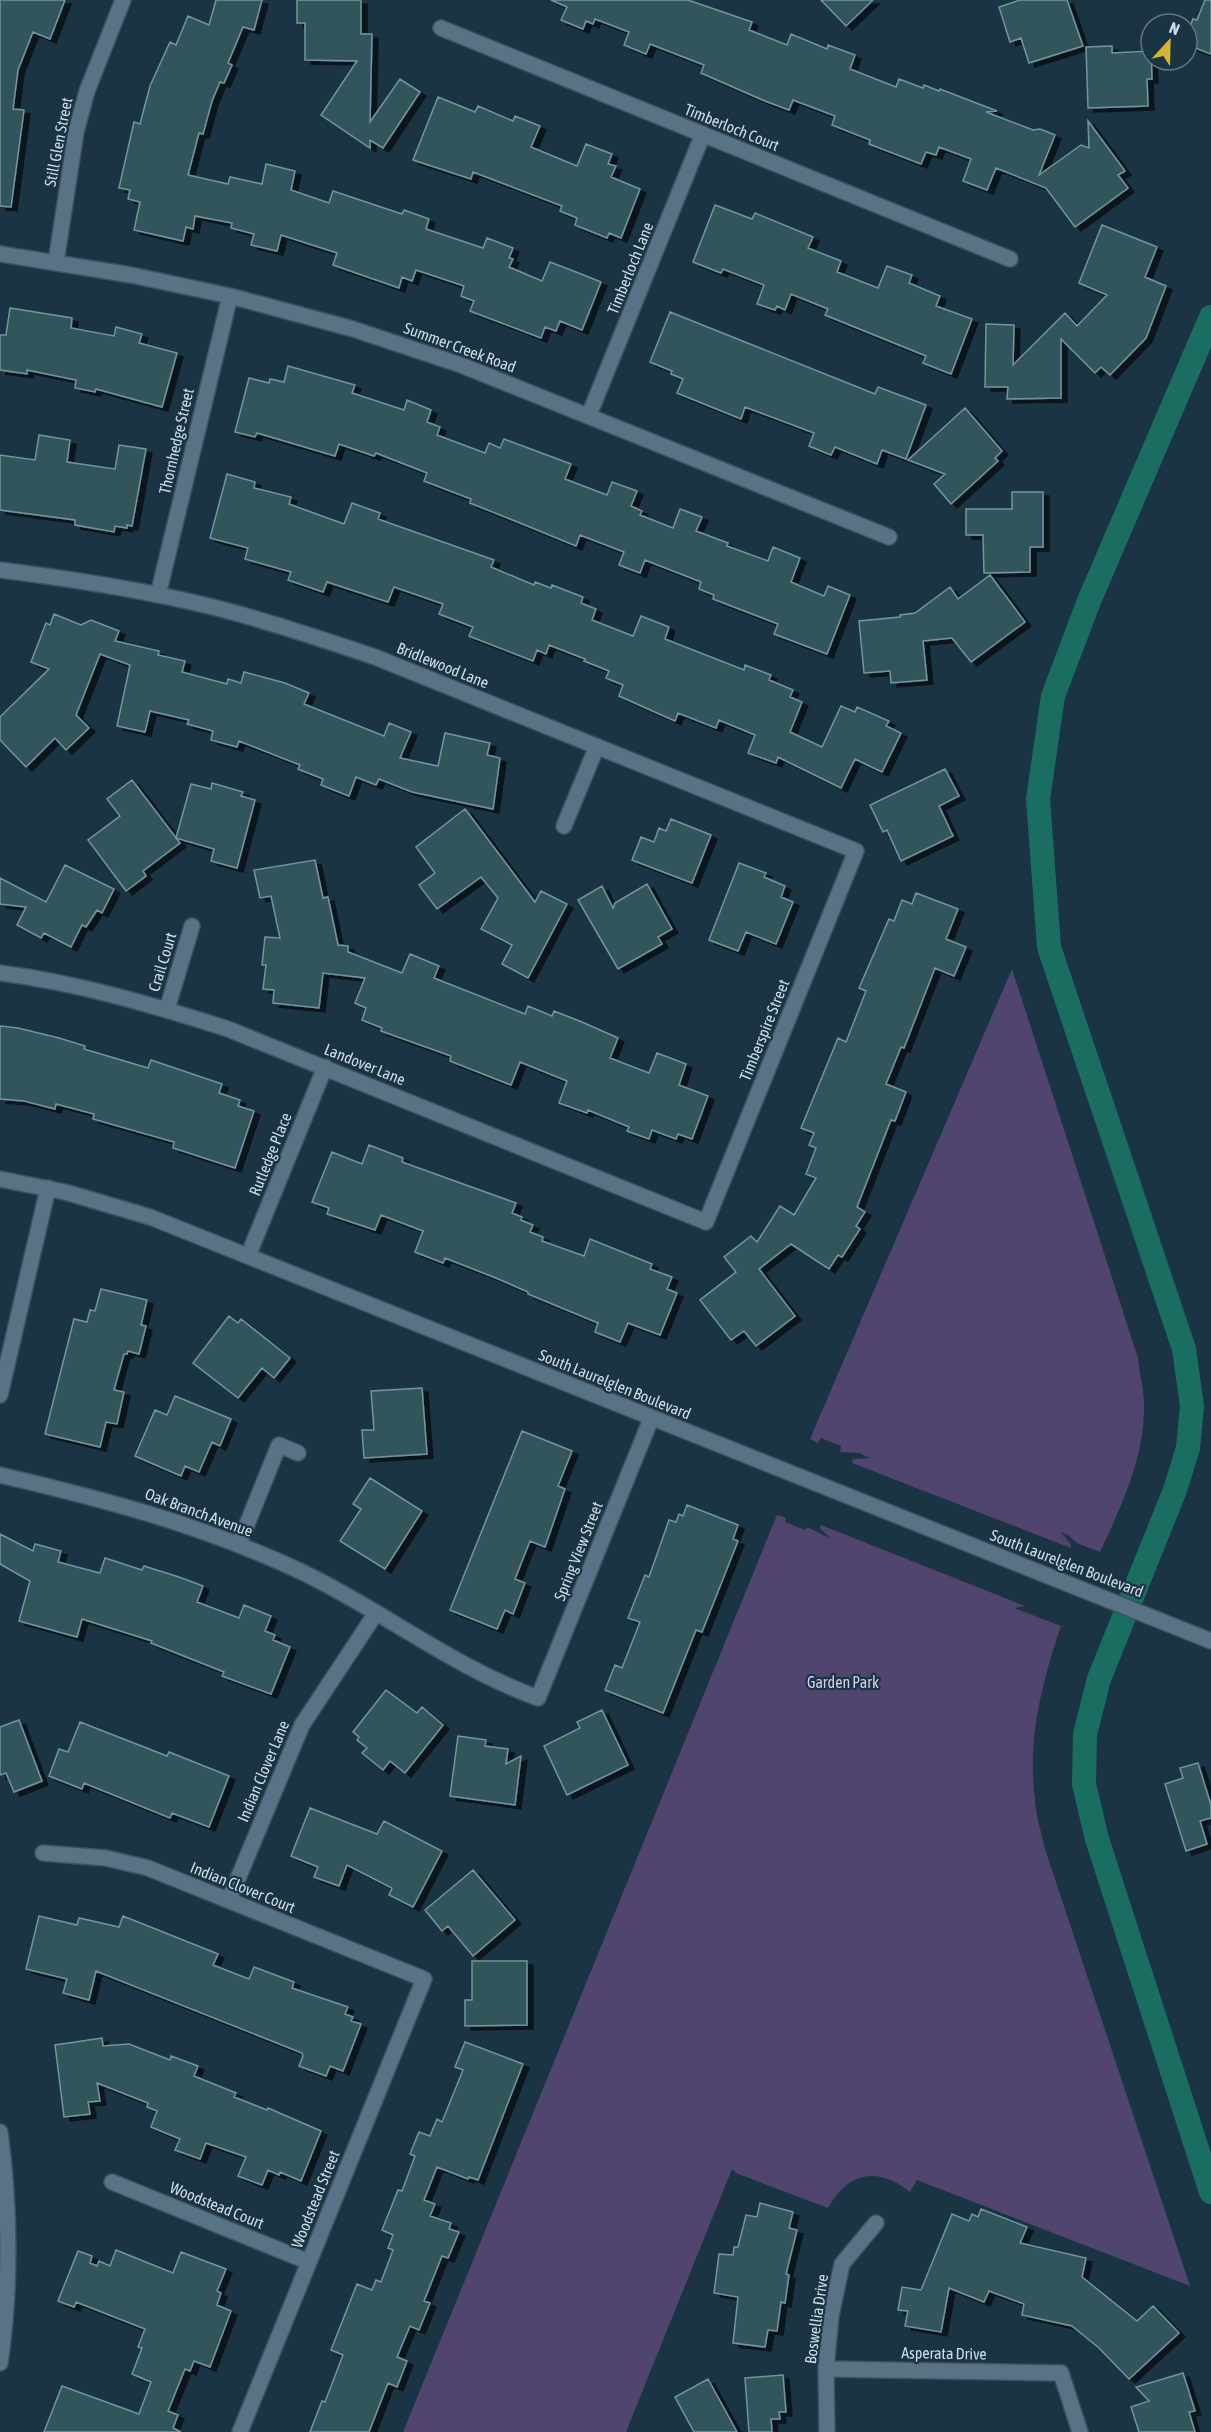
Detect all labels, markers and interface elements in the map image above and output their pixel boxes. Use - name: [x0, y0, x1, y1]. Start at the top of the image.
- north arrow: [1139, 12, 1199, 72]
- text: N: [1167, 18, 1182, 38]
- street label: Still Glen Street: [41, 95, 76, 188]
- street label: Timberloch Court: [682, 100, 782, 154]
- street label: Timberloch Lane: [603, 219, 657, 317]
- street label: Summer Creek Road: [402, 318, 518, 376]
- street label: Thornhedge Street: [155, 386, 198, 496]
- street label: Bridlewood Lane: [394, 638, 492, 692]
- street label: Crail Court: [145, 930, 180, 994]
- street label: Timberspire Street: [735, 976, 794, 1084]
- street label: Landover Lane: [322, 1040, 408, 1088]
- street label: Rutledge Place: [245, 1110, 296, 1198]
- street label: South Laurelglen Boulevard: [536, 1345, 694, 1424]
- street label: Oak Branch Avenue: [143, 1484, 255, 1540]
- street label: Spring View Street: [550, 1499, 607, 1603]
- street label: South Laurelglen Boulevard: [988, 1526, 1146, 1601]
- park label: Garden Park: [807, 1673, 879, 1691]
- street label: Indian Clover Lane: [234, 1718, 292, 1824]
- street label: Indian Clover Court: [188, 1858, 298, 1916]
- street label: Woodstead Street: [287, 2147, 343, 2250]
- street label: Woodstead Court: [167, 2178, 267, 2232]
- street label: Boswellia Drive: [801, 2273, 831, 2365]
- street label: Asperata Drive: [901, 2343, 987, 2364]

